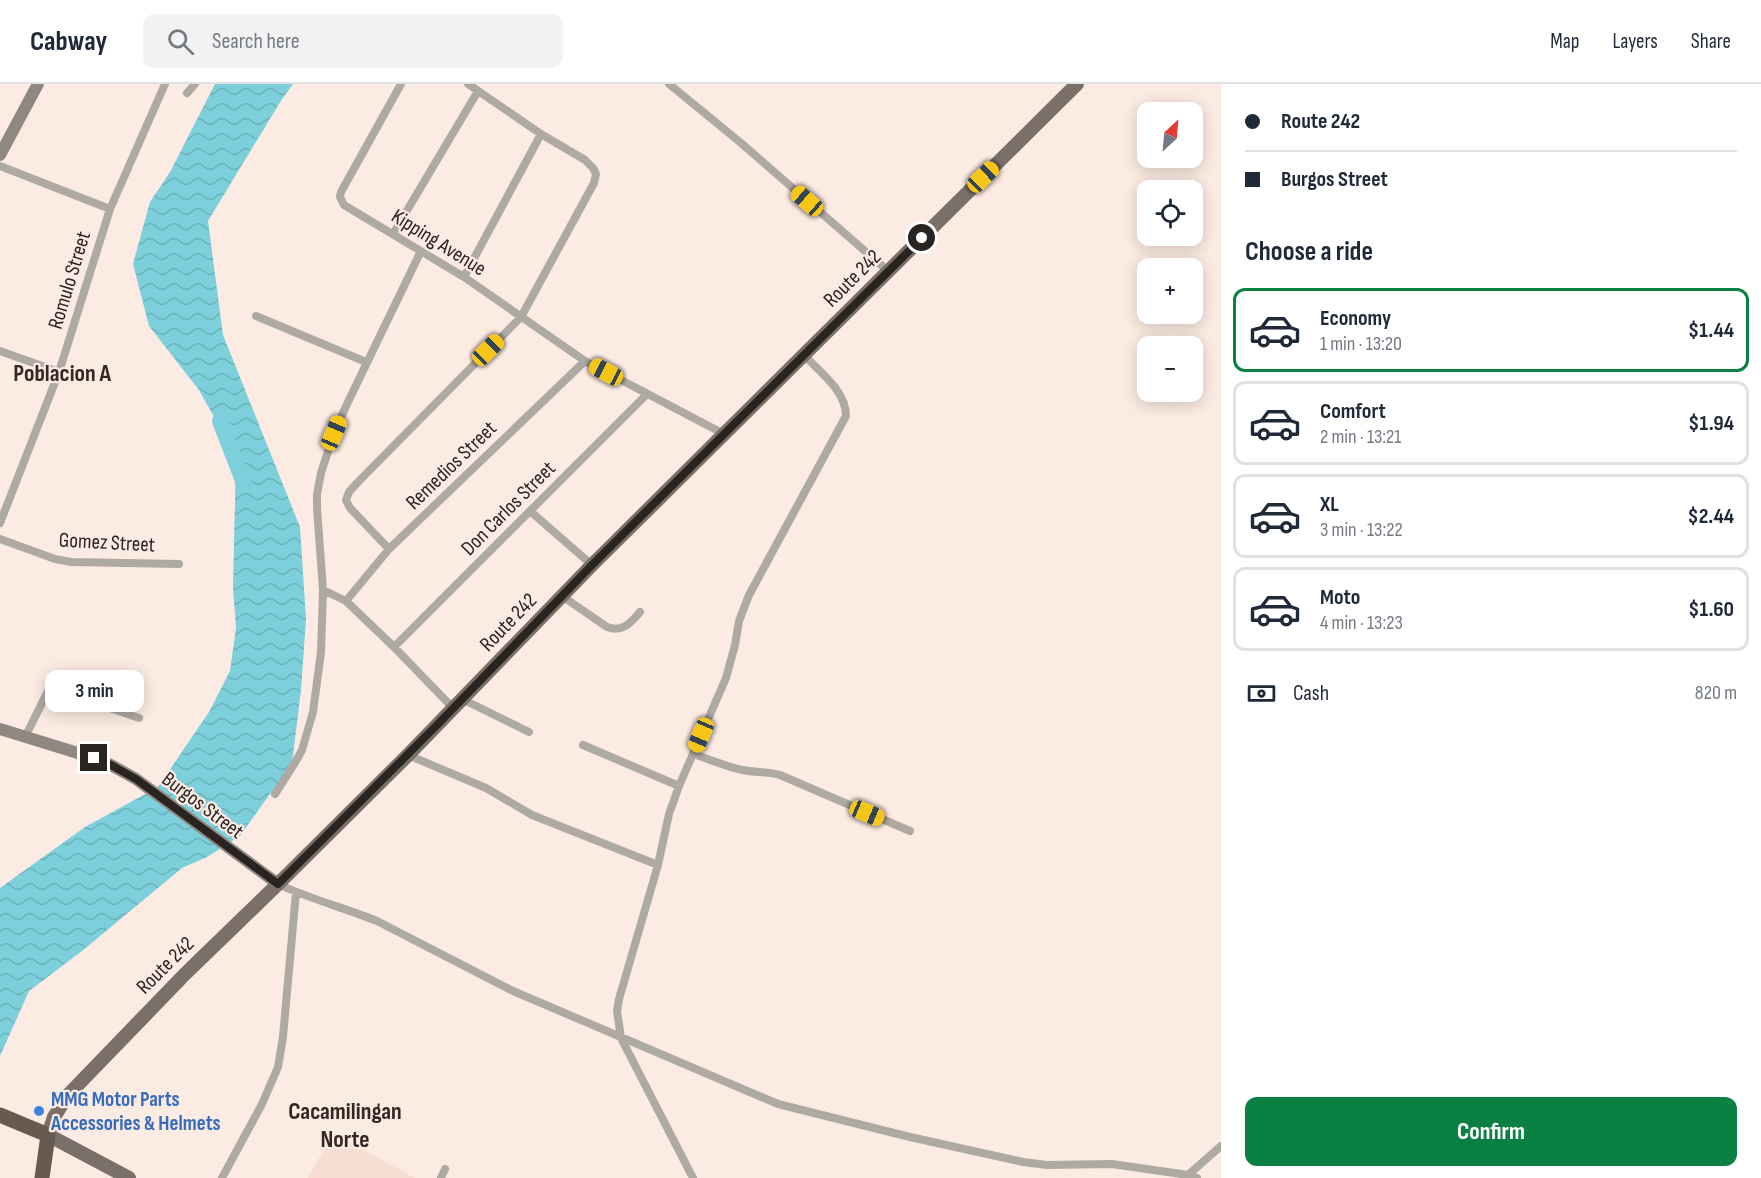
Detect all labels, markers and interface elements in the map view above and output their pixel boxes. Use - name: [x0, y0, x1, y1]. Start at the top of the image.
- search box: [143, 14, 563, 68]
- text: Cabway: [30, 25, 107, 58]
- icon: search: [164, 25, 197, 58]
- text: Search here: [212, 28, 300, 55]
- text: Map: [1550, 29, 1579, 54]
- text: Layers: [1612, 29, 1658, 54]
- text: Share: [1691, 29, 1731, 54]
- north arrow: [1137, 102, 1203, 168]
- map controls: [1137, 102, 1203, 402]
- text: Route 242: [1281, 108, 1360, 135]
- car: [964, 158, 1002, 196]
- text: Burgos Street: [1281, 166, 1388, 193]
- button: locate: [1137, 180, 1203, 246]
- car: [788, 182, 826, 220]
- street label: Kipping Avenue: [387, 204, 491, 281]
- route start: [908, 224, 935, 251]
- street label: Romulo Street: [43, 228, 96, 332]
- text: Choose a ride: [1245, 236, 1373, 268]
- street label: Route 242: [818, 244, 886, 312]
- button: +: [1137, 258, 1203, 324]
- icon: car: [1248, 303, 1302, 357]
- text: Economy: [1320, 305, 1391, 332]
- text: $1.44: [1688, 317, 1734, 344]
- car: [469, 331, 507, 369]
- text: 1 min · 13:20: [1320, 332, 1402, 356]
- button: −: [1137, 336, 1203, 402]
- car: [586, 356, 626, 388]
- district label: Poblacion A: [13, 359, 111, 388]
- icon: car: [1248, 396, 1302, 450]
- text: Comfort: [1320, 398, 1386, 425]
- text: $1.94: [1688, 410, 1734, 437]
- car: [319, 413, 349, 453]
- street label: Remedios Street: [401, 416, 502, 515]
- text: 2 min · 13:21: [1320, 425, 1401, 449]
- street label: Don Carlos Street: [456, 456, 561, 561]
- icon: car: [1248, 489, 1302, 543]
- text: XL: [1320, 491, 1339, 518]
- text: $2.44: [1687, 503, 1734, 530]
- text: 3 min · 13:22: [1320, 518, 1403, 542]
- street label: Gomez Street: [58, 527, 156, 558]
- icon: car: [1248, 582, 1302, 636]
- text: Moto: [1320, 584, 1360, 611]
- street label: Route 242: [475, 588, 542, 657]
- text: $1.60: [1688, 596, 1734, 623]
- text: 4 min · 13:23: [1320, 611, 1403, 635]
- callout: 3 min: [44, 671, 144, 713]
- icon: cash: [1245, 677, 1278, 710]
- text: 3 min: [75, 679, 114, 703]
- text: Cash: [1293, 680, 1329, 707]
- text: 820 m: [1695, 681, 1737, 705]
- car: [686, 715, 716, 755]
- route end: [80, 744, 107, 771]
- street label: Burgos Street: [157, 767, 248, 844]
- car: [847, 798, 887, 828]
- street label: Route 242: [131, 931, 199, 999]
- place label: MMG Motor Parts Accessories & Helmets: [50, 1087, 221, 1136]
- district label: Cacamilingan Norte: [288, 1097, 402, 1154]
- button: Confirm: [1245, 1097, 1737, 1166]
- marker: MMG Motor Parts Accessories & Helmets: [32, 1104, 46, 1118]

